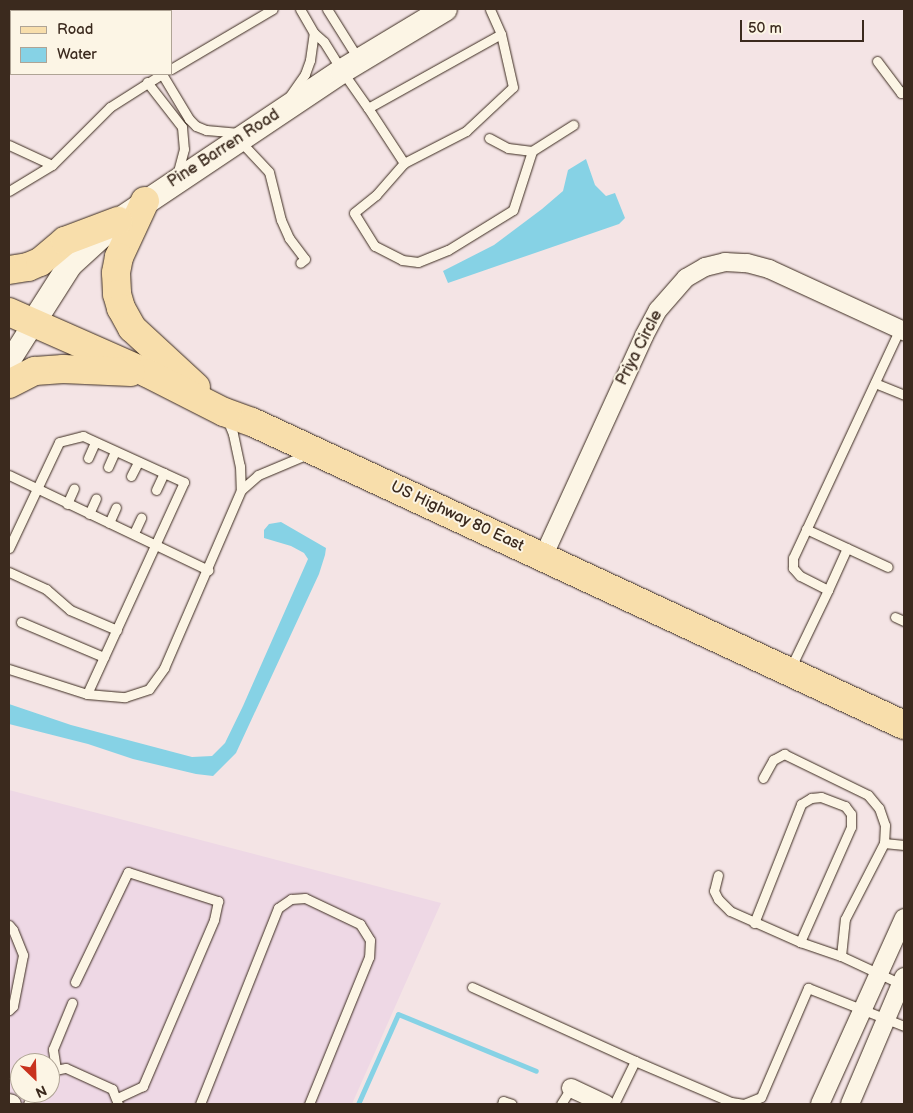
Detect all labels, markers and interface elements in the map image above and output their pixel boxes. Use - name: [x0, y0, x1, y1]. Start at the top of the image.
- legend: [10, 10, 172, 75]
- scale bar: [743, 10, 867, 42]
- text: 50 m: [748, 19, 782, 38]
- text: Road: [57, 20, 93, 39]
- text: Water: [57, 45, 97, 64]
- street label: Pine Barren Road: [165, 106, 283, 192]
- street label: Priya Circle: [613, 307, 667, 389]
- street label: US Highway 80 East: [387, 477, 527, 557]
- north arrow: [10, 1053, 60, 1103]
- text: N: [33, 1081, 49, 1101]

